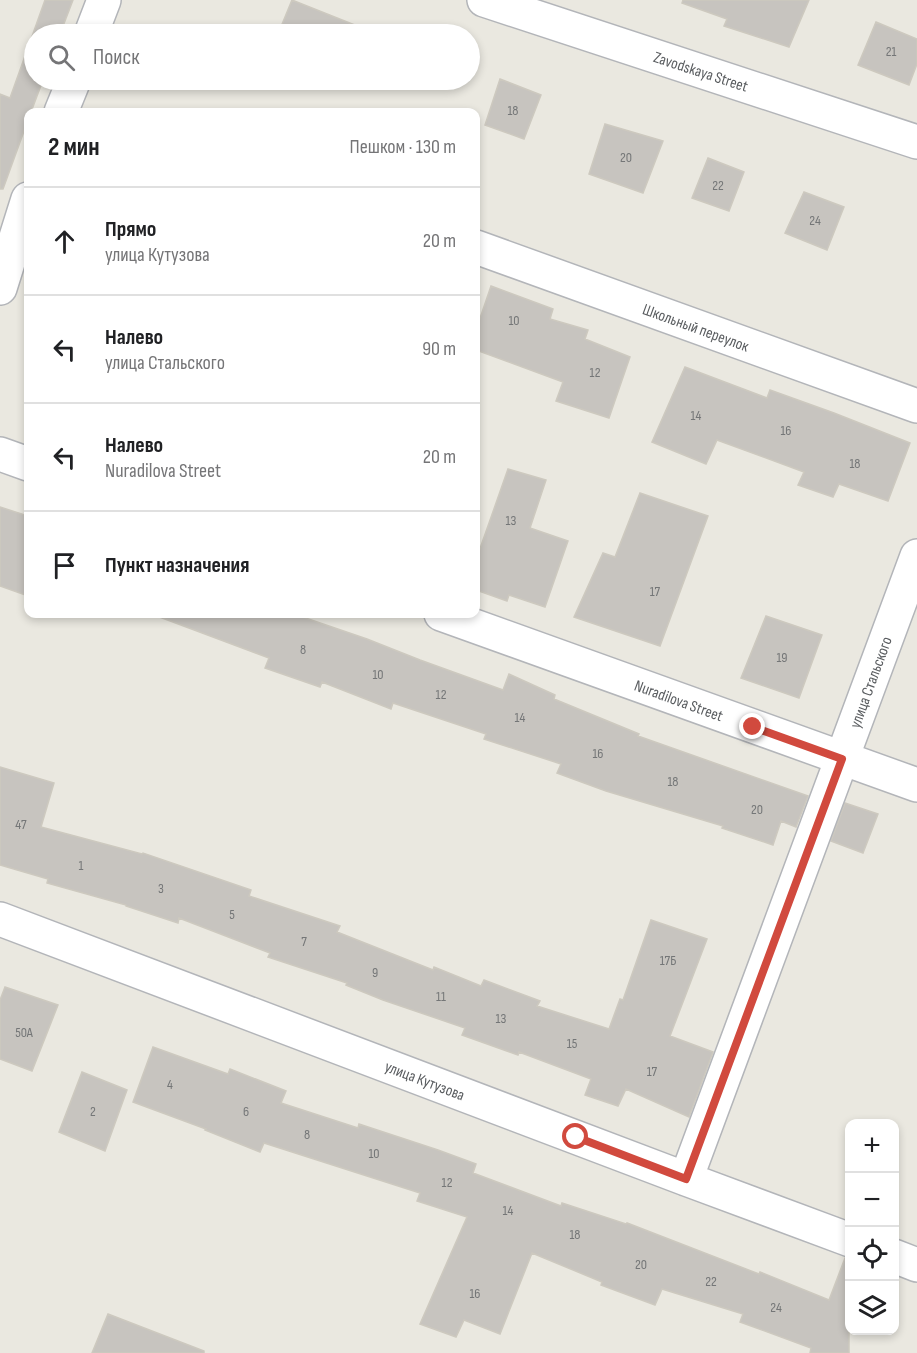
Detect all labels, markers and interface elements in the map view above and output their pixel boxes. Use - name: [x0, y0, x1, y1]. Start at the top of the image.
- search box: [24, 24, 480, 90]
- icon: search: [45, 41, 78, 74]
- house number: 21: [886, 43, 896, 60]
- text: Поиск: [93, 44, 139, 71]
- street label: Zavodskaya Street: [651, 48, 750, 97]
- house number: 18: [507, 102, 519, 119]
- text: 2 мин: [48, 132, 100, 163]
- text: Пешком · 130 m: [350, 135, 456, 159]
- house number: 20: [620, 149, 632, 166]
- house number: 22: [712, 177, 724, 194]
- house number: 24: [809, 212, 821, 229]
- text: Прямо: [105, 216, 156, 243]
- icon: ahead: [48, 225, 81, 258]
- text: 20 m: [423, 229, 456, 253]
- text: улица Кутузова: [105, 243, 210, 267]
- street label: Школьный переулок: [640, 300, 752, 357]
- house number: 10: [508, 312, 520, 329]
- text: Налево: [105, 324, 163, 351]
- icon: left: [48, 333, 81, 366]
- text: 90 m: [422, 337, 456, 361]
- text: улица Стальского: [105, 351, 225, 375]
- house number: 12: [590, 364, 601, 381]
- house number: 14: [691, 407, 702, 424]
- house number: 16: [780, 422, 792, 439]
- text: Налево: [105, 432, 163, 459]
- icon: left: [48, 441, 81, 474]
- text: 20 m: [423, 445, 456, 469]
- house number: 18: [849, 455, 861, 472]
- text: Nuradilova Street: [105, 459, 221, 483]
- house number: 13: [506, 512, 517, 529]
- icon: arrive: [48, 549, 81, 582]
- text: Пункт назначения: [105, 552, 249, 579]
- house number: 17: [650, 583, 661, 600]
- street label: улица Стальского: [846, 634, 897, 731]
- house number: 8: [300, 641, 306, 658]
- house number: 19: [776, 649, 788, 666]
- house number: 10: [372, 666, 384, 683]
- street label: Nuradilova Street: [632, 677, 725, 726]
- house number: 12: [436, 686, 447, 703]
- house number: 14: [515, 709, 526, 726]
- route end: [739, 713, 765, 739]
- house number: 16: [592, 745, 604, 762]
- house number: 18: [667, 773, 679, 790]
- house number: 20: [751, 801, 763, 818]
- house number: 47: [15, 816, 27, 833]
- house number: 1: [79, 857, 84, 874]
- house number: 3: [158, 880, 164, 897]
- house number: 5: [229, 906, 235, 923]
- house number: 7: [301, 933, 307, 950]
- house number: 17Б: [660, 952, 676, 969]
- house number: 9: [372, 964, 378, 981]
- house number: 11: [436, 988, 446, 1005]
- house number: 13: [496, 1010, 507, 1027]
- house number: 50А: [15, 1024, 34, 1041]
- house number: 15: [567, 1035, 578, 1052]
- street label: улица Кутузова: [382, 1058, 467, 1105]
- house number: 17: [647, 1063, 658, 1080]
- house number: 4: [167, 1076, 173, 1093]
- house number: 2: [90, 1103, 96, 1120]
- house number: 6: [243, 1103, 249, 1120]
- map controls: [845, 1119, 899, 1335]
- button: +: [845, 1119, 899, 1173]
- route start: [562, 1123, 588, 1149]
- house number: 8: [304, 1126, 310, 1143]
- house number: 10: [368, 1145, 380, 1162]
- button: −: [845, 1173, 899, 1227]
- house number: 12: [442, 1174, 453, 1191]
- house number: 14: [503, 1202, 514, 1219]
- house number: 18: [569, 1226, 581, 1243]
- button: locate: [845, 1227, 899, 1281]
- house number: 20: [635, 1256, 647, 1273]
- house number: 22: [705, 1273, 717, 1290]
- button: layers: [845, 1281, 899, 1335]
- house number: 16: [469, 1285, 481, 1302]
- house number: 24: [770, 1299, 782, 1316]

